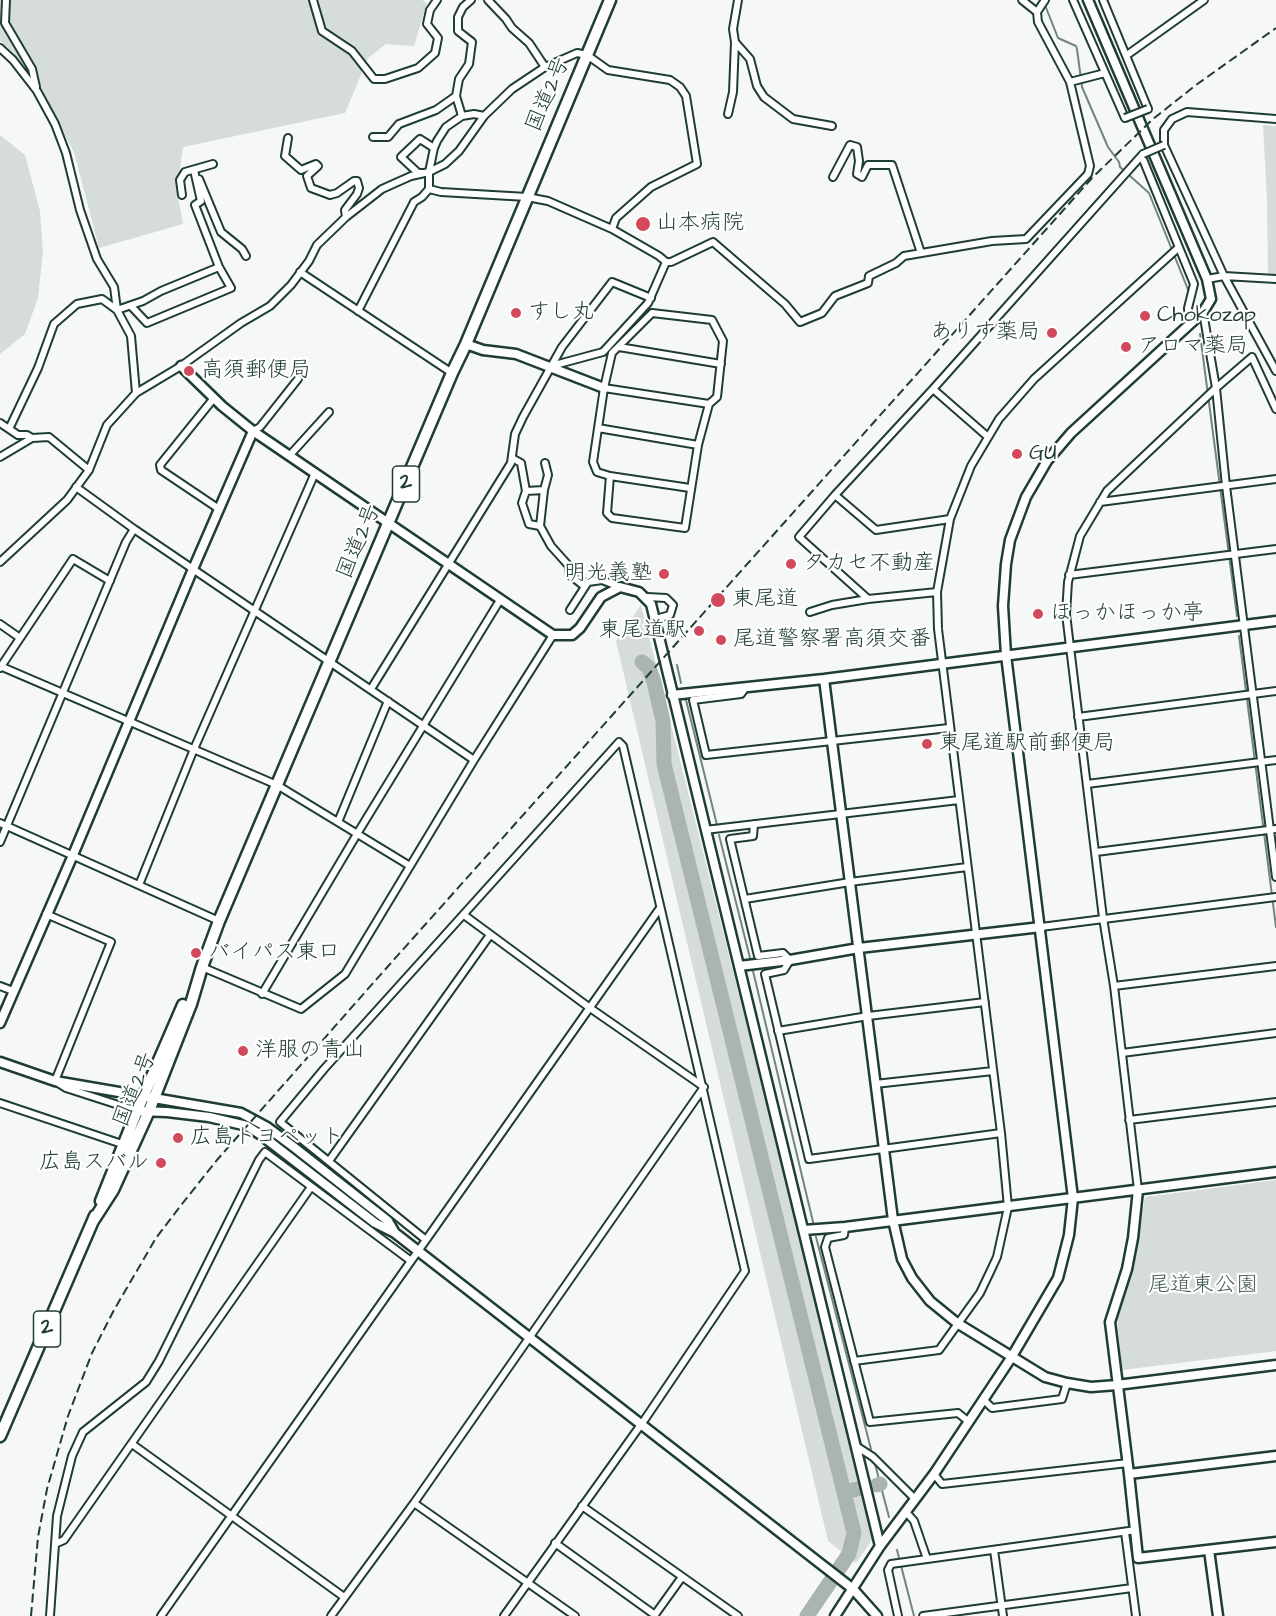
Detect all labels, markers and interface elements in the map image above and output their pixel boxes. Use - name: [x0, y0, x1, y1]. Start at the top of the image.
- street label: 国道2号: [521, 54, 577, 136]
- place label: 山本病院: [656, 211, 744, 237]
- marker: 山本病院: [634, 215, 652, 233]
- place label: すし丸: [528, 300, 594, 326]
- place label: Chokozap: [1157, 303, 1256, 329]
- marker: すし丸: [509, 306, 523, 320]
- marker: Chokozap: [1138, 309, 1152, 323]
- place label: ありす薬局: [930, 320, 1040, 346]
- marker: ありす薬局: [1045, 326, 1059, 340]
- place label: アロマ薬局: [1138, 334, 1248, 360]
- marker: アロマ薬局: [1119, 340, 1133, 354]
- place label: 高須郵便局: [201, 358, 311, 384]
- marker: 高須郵便局: [182, 364, 196, 378]
- place label: GU: [1029, 441, 1057, 467]
- marker: GU: [1010, 447, 1024, 461]
- road number: 2: [392, 466, 420, 502]
- street label: 国道2号: [332, 501, 388, 583]
- place label: タカセ不動産: [803, 551, 935, 577]
- marker: タカセ不動産: [784, 557, 798, 571]
- place label: 明光義塾: [564, 561, 652, 587]
- marker: 明光義塾: [657, 567, 671, 581]
- place label: 東尾道: [732, 587, 798, 613]
- marker: 東尾道: [709, 591, 727, 609]
- place label: ほっかほっか亭: [1050, 601, 1204, 627]
- marker: ほっかほっか亭: [1031, 607, 1045, 621]
- place label: 東尾道駅: [599, 618, 687, 644]
- marker: 東尾道駅: [692, 624, 706, 638]
- place label: 尾道警察署高須交番: [733, 627, 931, 653]
- marker: 尾道警察署高須交番: [714, 633, 728, 647]
- place label: 東尾道駅前郵便局: [939, 731, 1115, 757]
- marker: 東尾道駅前郵便局: [920, 737, 934, 751]
- place label: バイパス東口: [208, 940, 340, 966]
- marker: バイパス東口: [189, 946, 203, 960]
- place label: 洋服の青山: [255, 1038, 365, 1064]
- marker: 洋服の青山: [236, 1044, 250, 1058]
- street label: 国道2号: [109, 1049, 163, 1131]
- place label: 広島トヨペット: [190, 1125, 344, 1151]
- marker: 広島トヨペット: [171, 1131, 185, 1145]
- place label: 広島スバル: [39, 1150, 149, 1176]
- marker: 広島スバル: [154, 1156, 168, 1170]
- park label: 尾道東公園: [1148, 1273, 1258, 1299]
- road number: 2: [34, 1311, 60, 1347]

